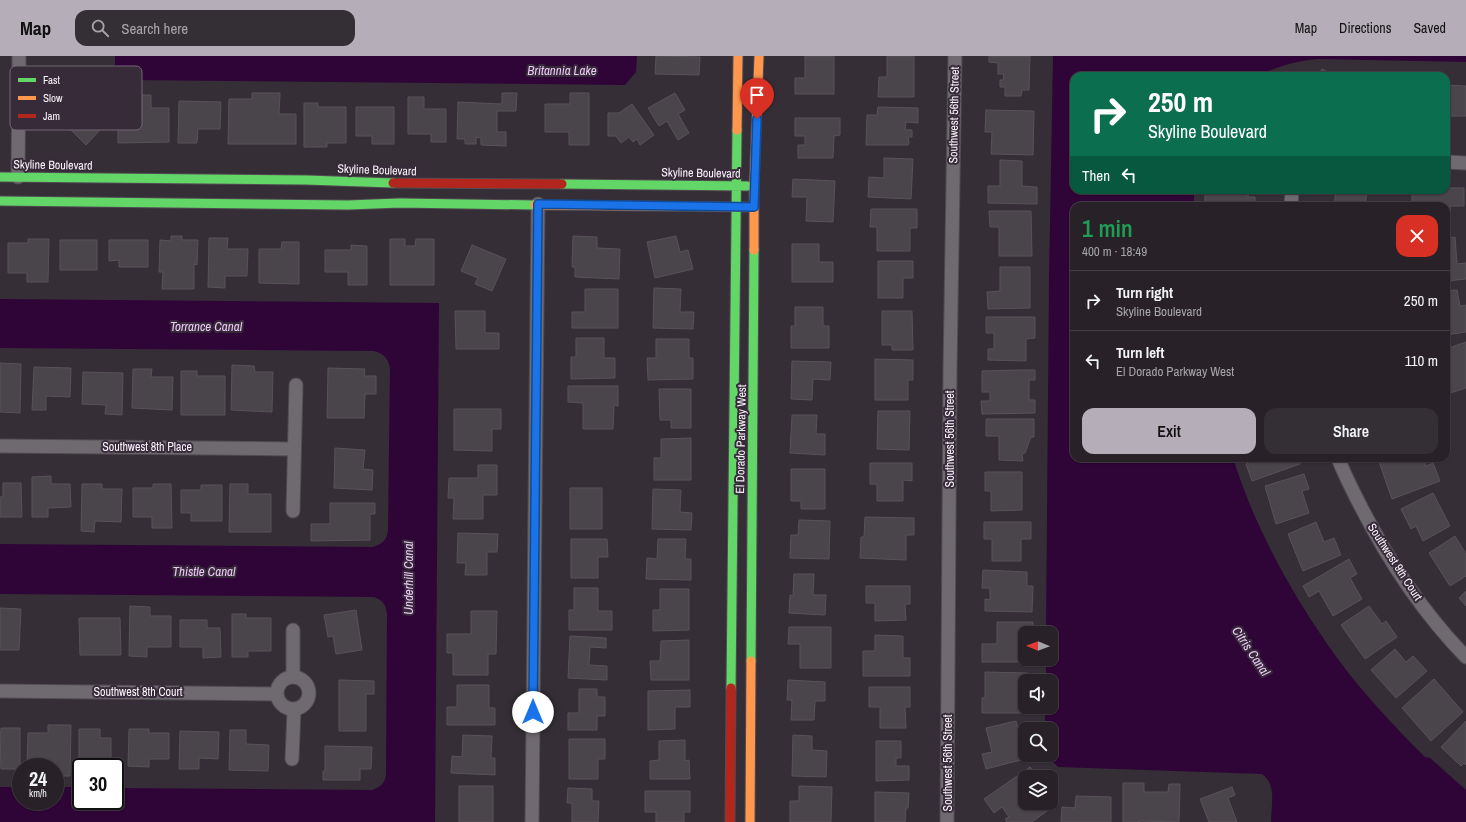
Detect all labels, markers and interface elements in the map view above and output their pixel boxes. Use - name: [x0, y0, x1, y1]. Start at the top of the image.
- search box: [75, 10, 355, 46]
- text: Map: [20, 15, 51, 41]
- icon: search: [89, 17, 111, 39]
- text: Search here: [121, 18, 188, 39]
- text: Map: [1295, 19, 1317, 37]
- text: Directions: [1339, 19, 1391, 37]
- text: Saved: [1413, 19, 1446, 37]
- water label: Britannia Lake: [527, 62, 597, 79]
- legend: [10, 66, 142, 130]
- street label: Southwest 56th Street: [945, 66, 963, 164]
- text: Fast: [43, 73, 61, 87]
- pin: [740, 78, 774, 119]
- text: 250 m: [1148, 83, 1213, 121]
- icon: arrive: [746, 84, 768, 106]
- icon: right: [1082, 88, 1134, 140]
- text: Slow: [43, 91, 63, 105]
- text: Jam: [43, 109, 60, 123]
- text: Skyline Boulevard: [1148, 119, 1267, 144]
- street label: Skyline Boulevard: [13, 156, 93, 174]
- street label: Skyline Boulevard: [337, 161, 417, 179]
- street label: Skyline Boulevard: [661, 164, 741, 182]
- icon: left: [1118, 164, 1140, 186]
- text: Then: [1082, 165, 1110, 186]
- text: 1 min: [1082, 212, 1133, 244]
- button: close: [1396, 215, 1438, 257]
- text: 400 m · 18:49: [1082, 243, 1147, 260]
- text: Turn right: [1116, 282, 1173, 303]
- icon: right: [1082, 290, 1104, 312]
- text: 250 m: [1404, 290, 1438, 311]
- text: Skyline Boulevard: [1116, 303, 1202, 320]
- water label: Torrance Canal: [170, 318, 243, 335]
- text: Turn left: [1116, 342, 1164, 363]
- icon: left: [1082, 350, 1104, 372]
- text: 110 m: [1405, 350, 1438, 371]
- text: El Dorado Parkway West: [1116, 363, 1234, 380]
- street label: El Dorado Parkway West: [732, 384, 750, 494]
- street label: Southwest 56th Street: [942, 390, 958, 487]
- button: Exit: [1082, 408, 1256, 454]
- button: Share: [1264, 408, 1438, 454]
- street label: Southwest 8th Place: [102, 439, 192, 455]
- street label: Southwest 9th Court: [1364, 520, 1426, 604]
- water label: Underhill Canal: [400, 541, 417, 615]
- water label: Thistle Canal: [173, 563, 236, 580]
- water label: Citris Canal: [1228, 623, 1274, 680]
- north arrow: [1018, 626, 1058, 666]
- map controls: [1018, 626, 1058, 810]
- button: sound: [1018, 674, 1058, 714]
- street label: Southwest 8th Court: [93, 684, 183, 700]
- position arrow: [512, 691, 554, 733]
- street label: Southwest 56th Street: [940, 714, 956, 811]
- button: search: [1018, 722, 1058, 762]
- speed limit sign: 30: [72, 758, 124, 810]
- text: 24: [29, 765, 47, 792]
- button: layers: [1018, 770, 1058, 810]
- text: km/h: [29, 787, 47, 800]

